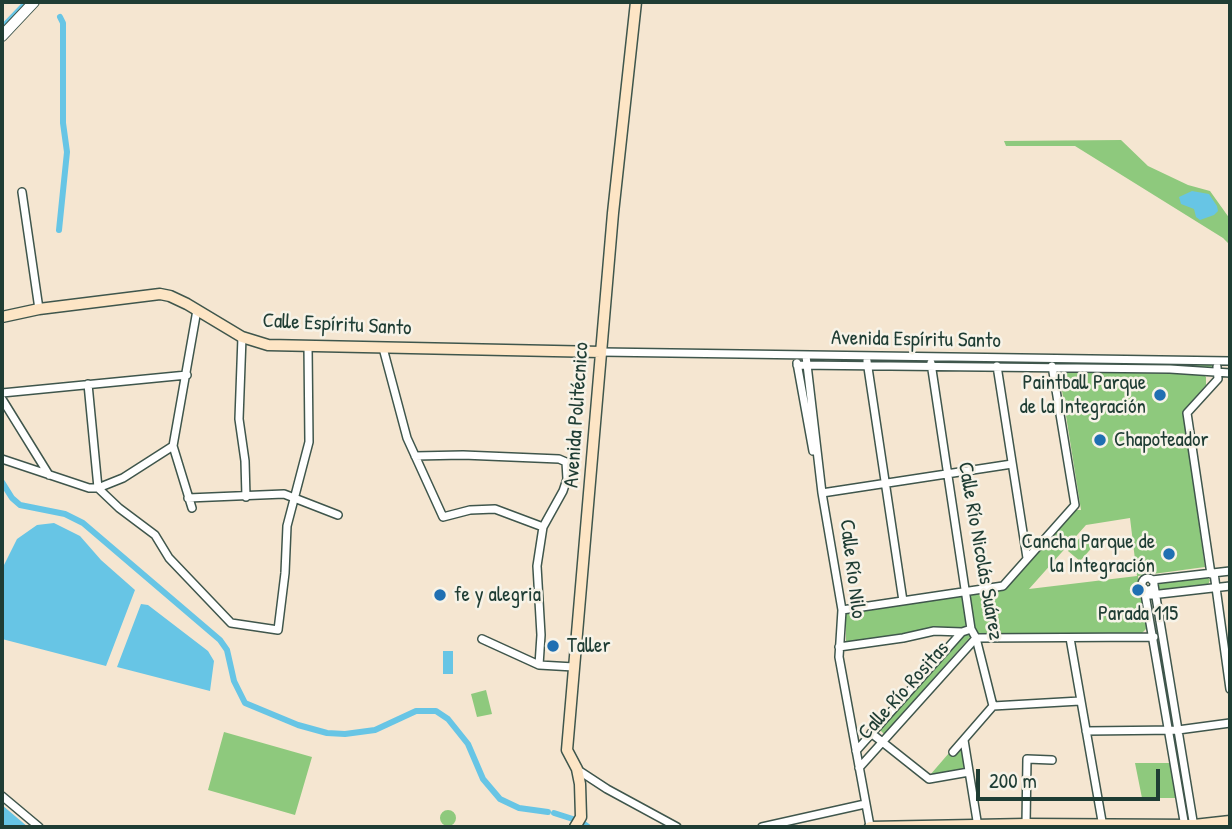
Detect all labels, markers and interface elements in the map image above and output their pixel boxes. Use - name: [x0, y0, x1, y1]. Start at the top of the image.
- street label: Calle Espíritu Santo: [262, 309, 412, 341]
- street label: Avenida Espíritu Santo: [831, 326, 1001, 354]
- street label: Avenida Politécnico: [559, 341, 595, 489]
- place label: Paintball Parque de la Integración: [1019, 370, 1146, 420]
- marker: Paintball Parque de la Integración: [1152, 387, 1168, 403]
- place label: Chapoteador: [1114, 427, 1209, 453]
- marker: Chapoteador: [1092, 432, 1108, 448]
- street label: Calle Río Nicolás Suárez: [952, 460, 1008, 642]
- street label: Calle Río Nilo: [833, 518, 871, 620]
- place label: Cancha Parque de la Integración: [1021, 529, 1155, 579]
- marker: Cancha Parque de la Integración: [1161, 546, 1177, 562]
- place label: fe y alegria: [454, 582, 541, 608]
- marker: Parada 115: [1130, 582, 1146, 598]
- marker: fe y alegria: [432, 587, 448, 603]
- place label: Parada 115: [1098, 601, 1178, 627]
- place label: Taller: [567, 633, 611, 659]
- street label: Calle Río Rositas: [853, 637, 955, 745]
- marker: Taller: [545, 638, 561, 654]
- scale bar: [980, 756, 1164, 800]
- text: 200 m: [989, 766, 1037, 795]

